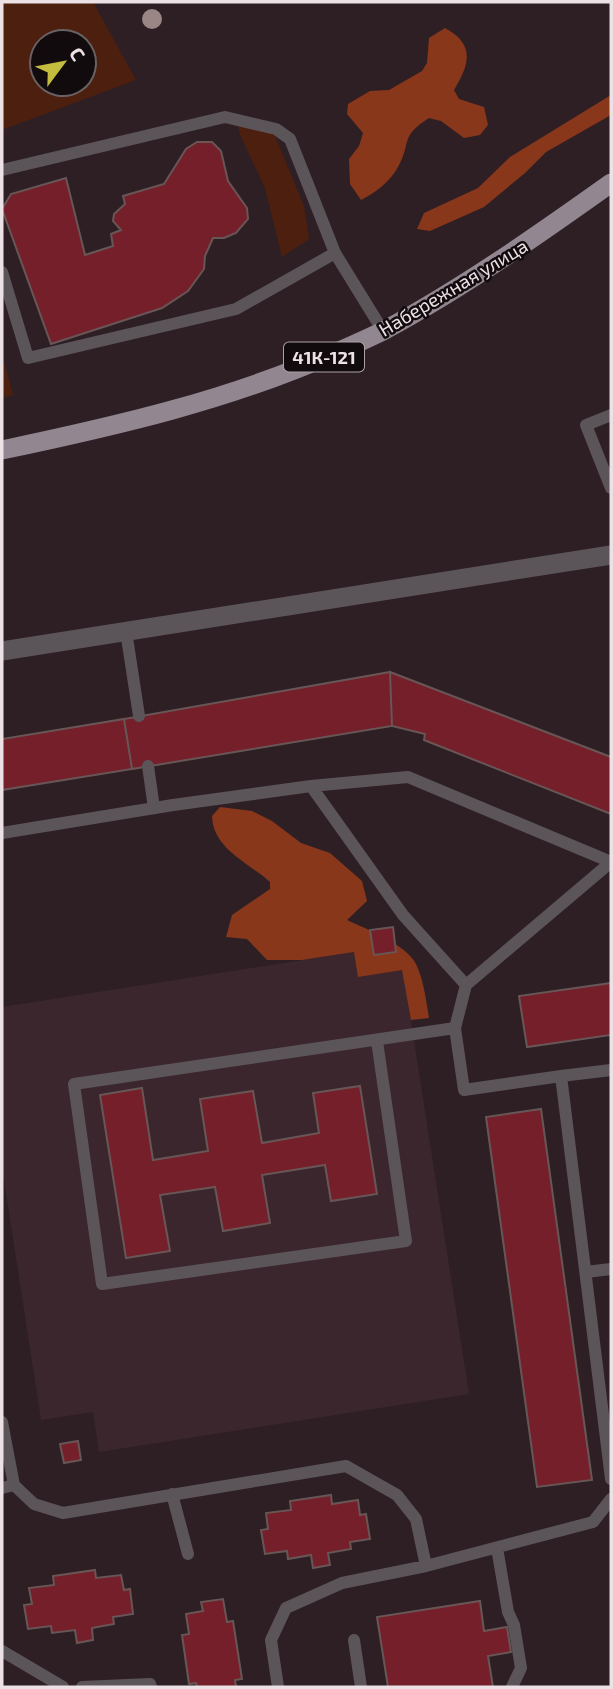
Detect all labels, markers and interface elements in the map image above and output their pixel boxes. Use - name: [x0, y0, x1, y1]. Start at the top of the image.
- north arrow: [28, 28, 98, 98]
- text: С: [65, 43, 91, 65]
- street label: Набережная улица: [374, 233, 532, 341]
- road number: 41К-121: [284, 342, 364, 372]

